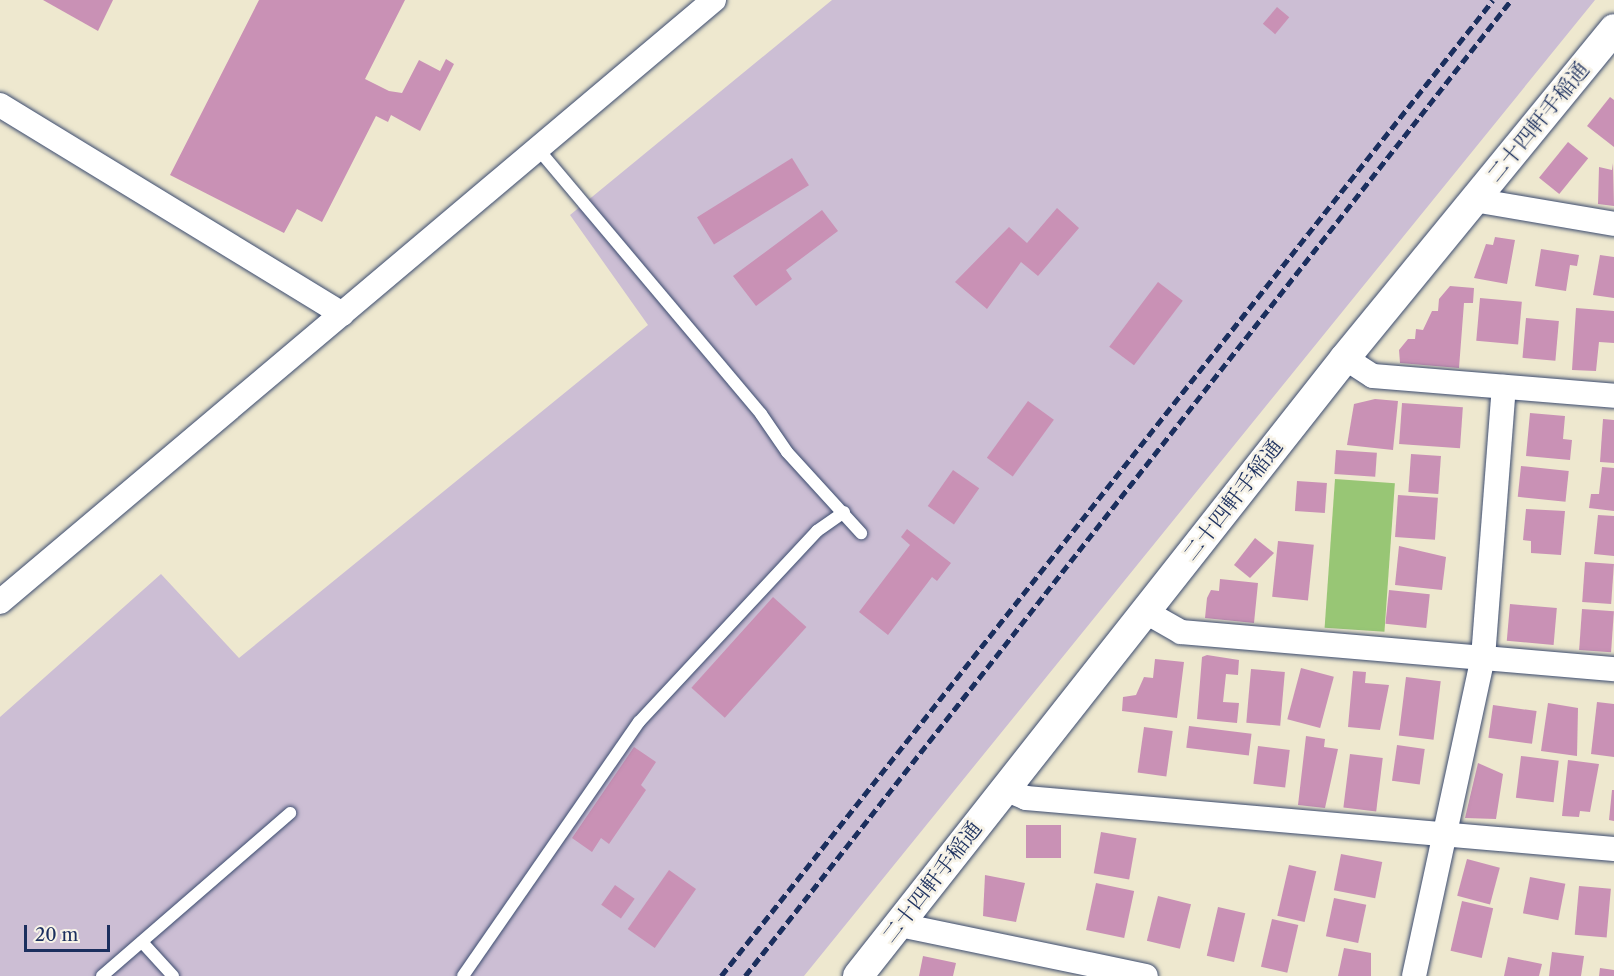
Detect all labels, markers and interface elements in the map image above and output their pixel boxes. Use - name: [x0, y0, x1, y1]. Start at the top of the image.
- street label: 二十四軒手稲通: [1482, 57, 1594, 187]
- street label: 二十四軒手稲通: [1178, 434, 1288, 566]
- street label: 二十四軒手稲通: [877, 816, 987, 948]
- scale bar: [27, 913, 112, 951]
- text: 20 m: [35, 924, 78, 946]

